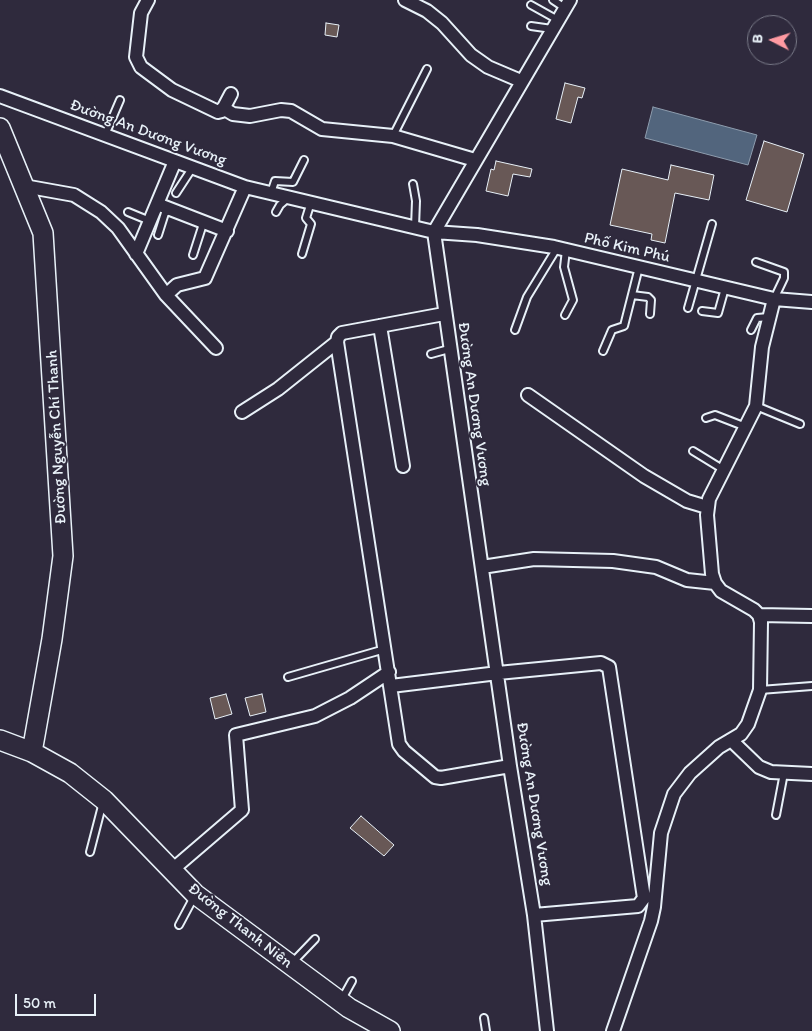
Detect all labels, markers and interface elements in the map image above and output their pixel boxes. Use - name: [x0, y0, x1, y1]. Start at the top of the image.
- north arrow: [747, 15, 797, 65]
- text: B: [749, 33, 766, 44]
- street label: Đường An Dương Vương: [67, 96, 229, 170]
- street label: Phố Kim Phú: [582, 229, 672, 267]
- street label: Đường An Dương Vương: [453, 321, 495, 487]
- street label: Đường Nguyễn Chí Thanh: [43, 349, 71, 525]
- street label: Đường An Dương Vương: [512, 721, 556, 887]
- street label: Đường Thanh Niên: [184, 879, 296, 973]
- scale bar: [18, 984, 99, 1016]
- text: 50 m: [23, 994, 56, 1012]

